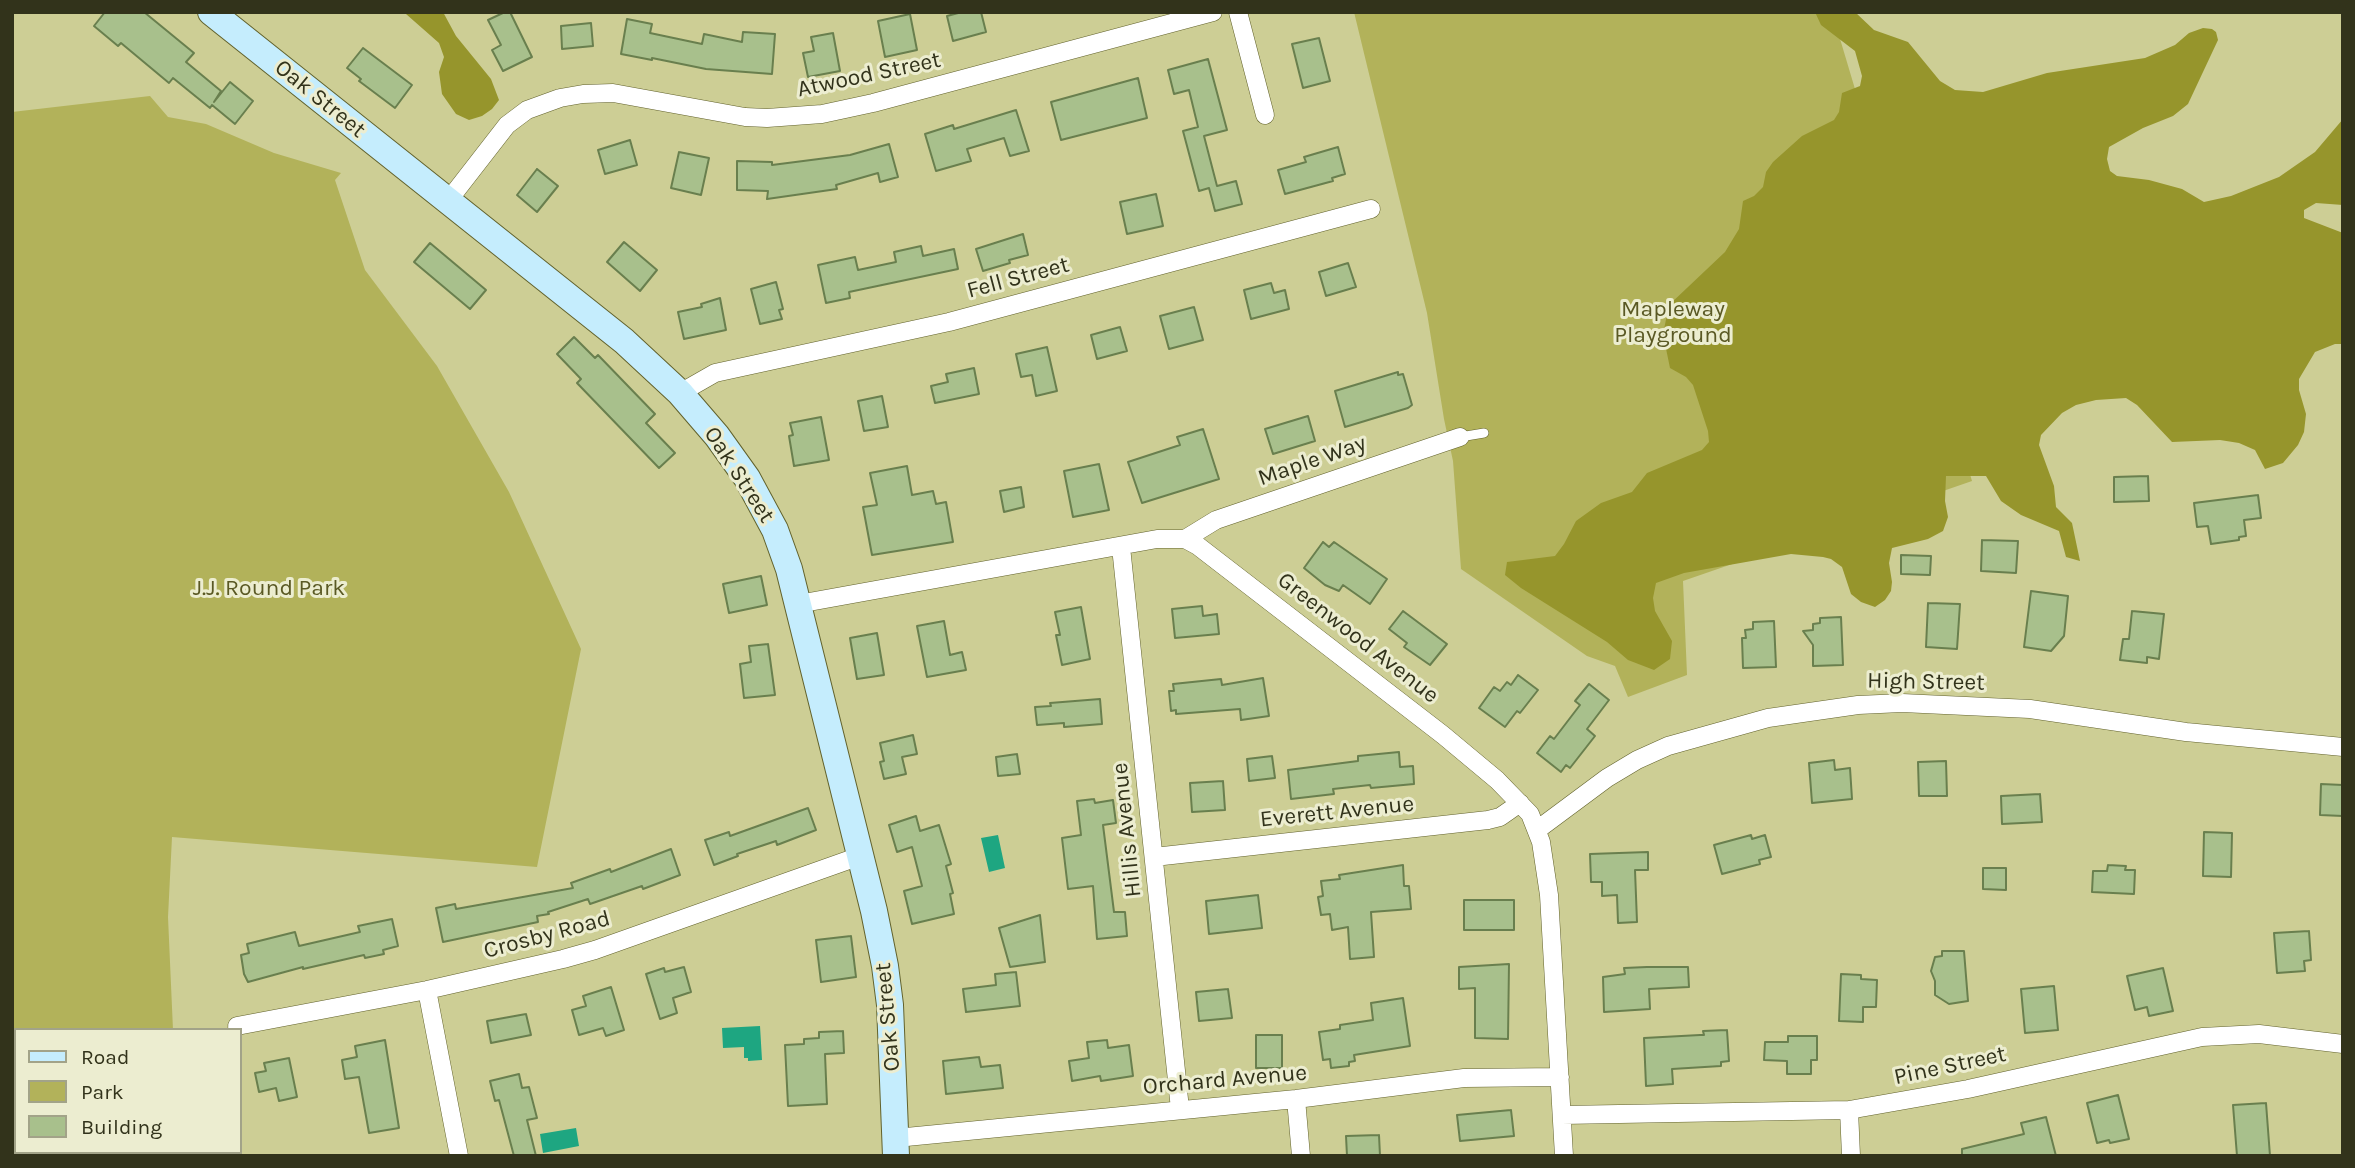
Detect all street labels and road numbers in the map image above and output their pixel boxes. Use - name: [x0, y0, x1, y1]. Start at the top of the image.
- street label: Atwood Street: [795, 46, 943, 104]
- street label: Oak Street: [269, 54, 371, 144]
- street label: Fell Street: [964, 251, 1072, 305]
- street label: Oak Street: [698, 422, 780, 528]
- street label: Maple Way: [1254, 430, 1370, 492]
- street label: Greenwood Avenue: [1272, 566, 1444, 710]
- street label: High Street: [1867, 667, 1985, 697]
- street label: Hillis Avenue: [1106, 761, 1148, 899]
- street label: Everett Avenue: [1259, 790, 1415, 834]
- street label: Crosby Road: [481, 905, 613, 965]
- street label: Oak Street: [869, 961, 907, 1073]
- street label: Pine Street: [1891, 1041, 2009, 1091]
- street label: Orchard Avenue: [1142, 1059, 1308, 1101]

